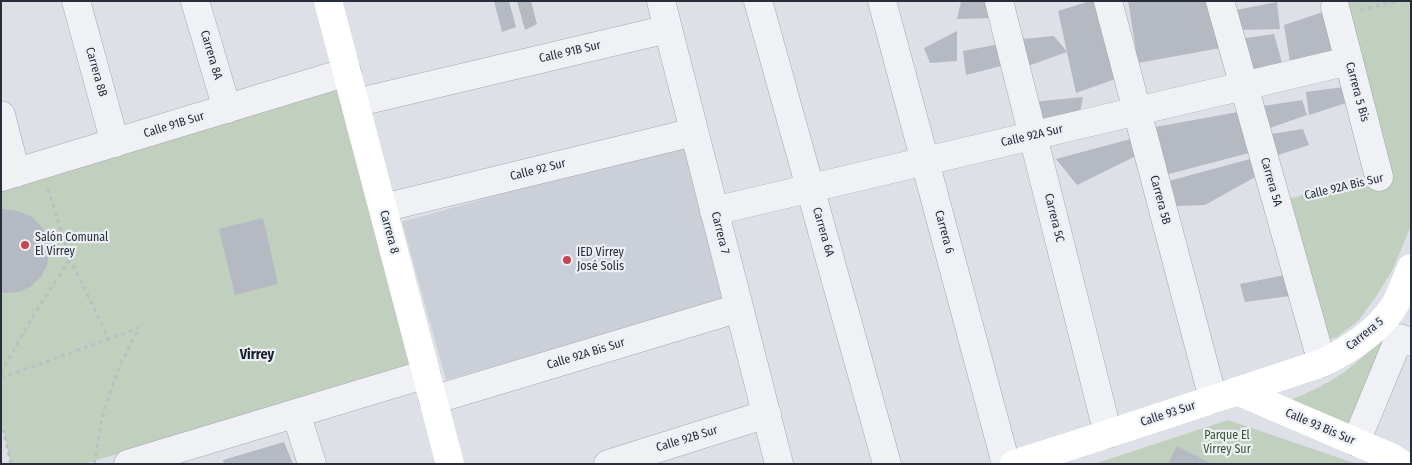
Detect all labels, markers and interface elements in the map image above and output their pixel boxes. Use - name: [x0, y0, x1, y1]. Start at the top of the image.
- street label: Carrera 8A: [197, 29, 225, 81]
- street label: Calle 91B Sur: [538, 38, 602, 66]
- street label: Carrera 8B: [82, 46, 110, 98]
- street label: Carrera 5 Bis: [1342, 60, 1372, 124]
- street label: Calle 91B Sur: [142, 109, 206, 141]
- street label: Calle 92A Sur: [1000, 122, 1064, 150]
- street label: Calle 92 Sur: [509, 156, 567, 184]
- street label: Carrera 5A: [1257, 156, 1285, 208]
- street label: Calle 92A Bis Sur: [1303, 171, 1385, 203]
- street label: Carrera 5B: [1147, 174, 1173, 226]
- street label: Carrera 5C: [1041, 192, 1067, 244]
- street label: Carrera 6A: [809, 206, 837, 258]
- street label: Carrera 8: [376, 209, 402, 255]
- street label: Carrera 6: [931, 209, 957, 255]
- street label: Carrera 7: [708, 210, 732, 256]
- place label: Salón Comunal El Virrey: [35, 231, 108, 259]
- marker: Salón Comunal El Virrey: [19, 239, 31, 251]
- place label: IED Virrey José Solis: [577, 246, 624, 274]
- marker: IED Virrey José Solis: [561, 254, 573, 266]
- street label: Carrera 5: [1343, 315, 1387, 353]
- street label: Calle 92A Bis Sur: [545, 335, 627, 373]
- district label: Virrey: [240, 347, 274, 363]
- street label: Calle 93 Sur: [1139, 398, 1197, 430]
- street label: Calle 93 Bis Sur: [1283, 406, 1357, 448]
- street label: Calle 92B Sur: [655, 423, 719, 455]
- park label: Parque El Virrey Sur: [1203, 429, 1251, 457]

